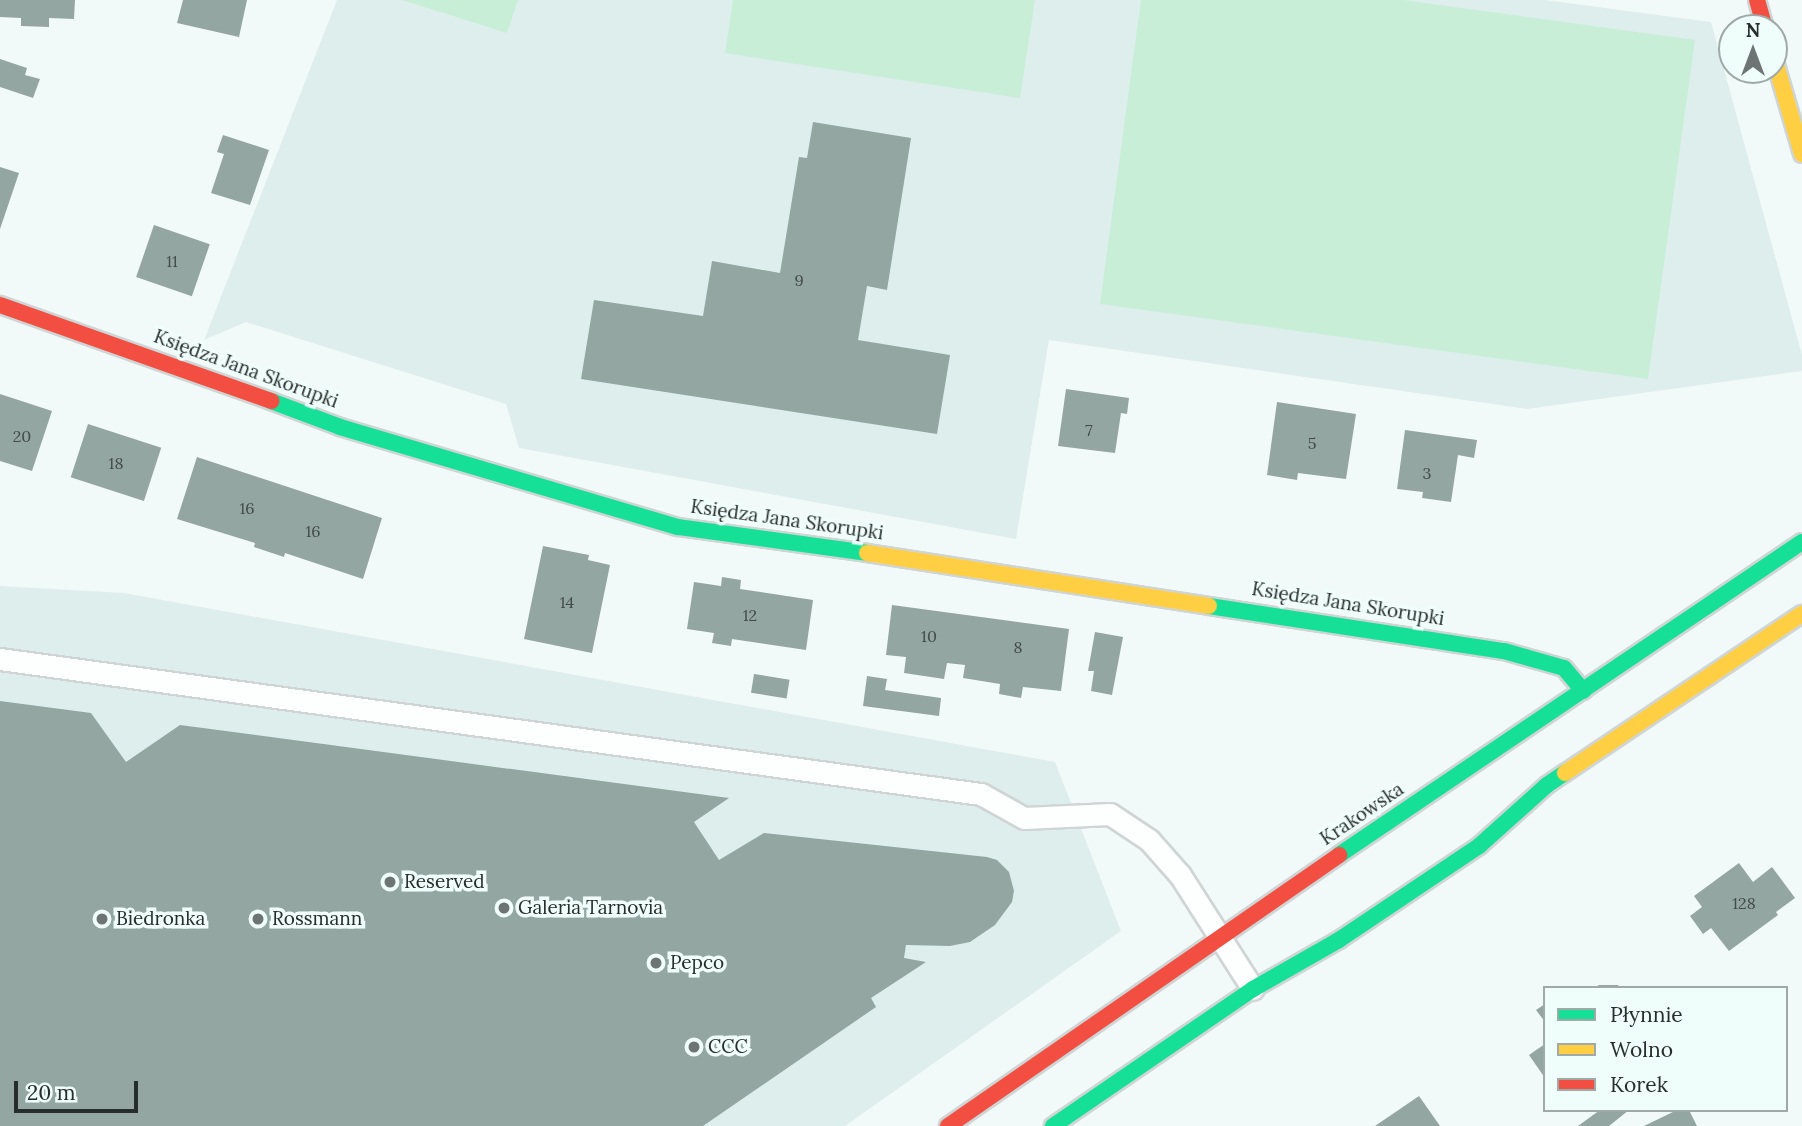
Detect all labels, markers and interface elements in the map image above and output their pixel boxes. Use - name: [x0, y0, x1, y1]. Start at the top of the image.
- north arrow: [1718, 14, 1788, 84]
- text: N: [1746, 18, 1760, 42]
- house number: 11: [166, 251, 178, 271]
- house number: 9: [794, 270, 804, 290]
- street label: Księdza Jana Skorupki: [151, 325, 341, 413]
- house number: 7: [1085, 420, 1093, 440]
- house number: 20: [13, 426, 31, 446]
- house number: 5: [1308, 433, 1316, 453]
- house number: 18: [109, 453, 123, 473]
- house number: 3: [1423, 463, 1431, 483]
- street label: Księdza Jana Skorupki: [689, 495, 885, 545]
- house number: 16: [239, 498, 255, 518]
- house number: 16: [305, 521, 321, 541]
- street label: Księdza Jana Skorupki: [1250, 578, 1446, 630]
- house number: 14: [560, 592, 574, 612]
- house number: 12: [743, 605, 757, 625]
- house number: 10: [921, 626, 937, 646]
- house number: 8: [1014, 637, 1022, 657]
- street label: Krakowska: [1316, 778, 1408, 850]
- place label: Reserved: [404, 871, 485, 893]
- marker: Reserved: [382, 874, 398, 890]
- house number: 128: [1732, 893, 1756, 913]
- place label: Galeria Tarnovia: [518, 897, 663, 919]
- marker: Galeria Tarnovia: [496, 900, 512, 916]
- place label: Biedronka: [116, 908, 205, 930]
- place label: Rossmann: [272, 908, 362, 930]
- marker: Biedronka: [94, 911, 110, 927]
- marker: Rossmann: [250, 911, 266, 927]
- place label: Pepco: [670, 952, 724, 974]
- marker: Pepco: [648, 955, 664, 971]
- legend: [1543, 986, 1788, 1112]
- text: Płynnie: [1610, 1001, 1683, 1028]
- place label: CCC: [708, 1036, 748, 1058]
- text: Wolno: [1610, 1036, 1673, 1063]
- marker: CCC: [686, 1039, 702, 1055]
- scale bar: [18, 1066, 142, 1110]
- text: Korek: [1610, 1071, 1668, 1098]
- text: 20 m: [27, 1079, 76, 1106]

